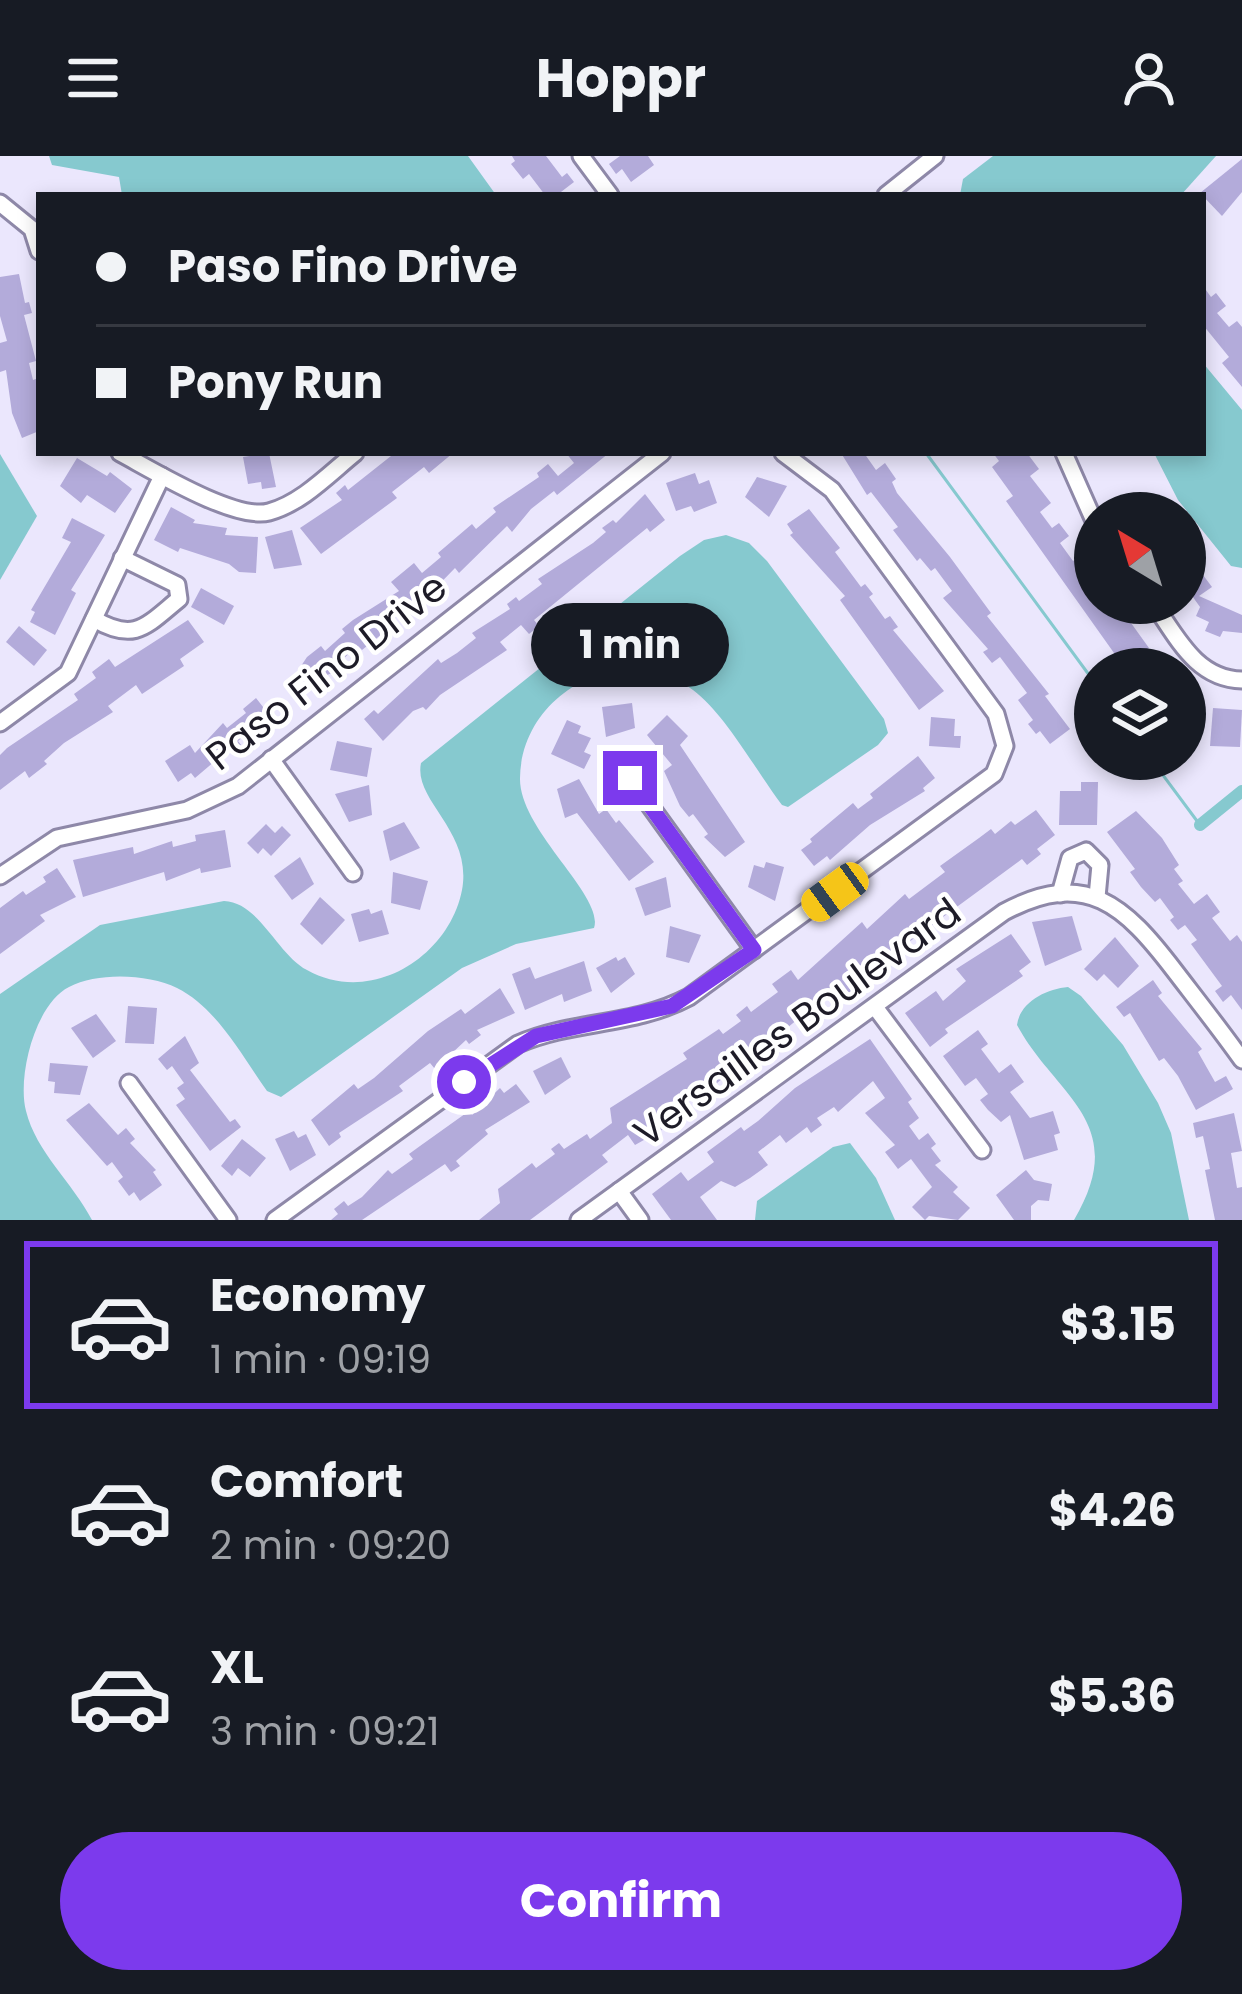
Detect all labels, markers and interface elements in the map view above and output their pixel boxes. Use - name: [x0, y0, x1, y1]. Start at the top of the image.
- text: Hoppr: [536, 40, 706, 116]
- icon: menu: [60, 45, 126, 111]
- icon: person: [1116, 45, 1182, 111]
- text: Paso Fino Drive: [168, 235, 518, 298]
- text: Pony Run: [168, 351, 383, 414]
- north arrow: [1074, 492, 1206, 624]
- map controls: [1074, 492, 1206, 780]
- street label: Paso Fino Drive: [194, 560, 458, 783]
- callout: 1 min: [531, 604, 729, 688]
- text: 1 min: [579, 617, 681, 672]
- button: layers: [1074, 648, 1206, 780]
- route end: [603, 751, 657, 805]
- car: [795, 856, 875, 928]
- street label: Versailles Boulevard: [622, 885, 972, 1160]
- route start: [437, 1055, 491, 1109]
- text: Economy: [210, 1264, 425, 1327]
- icon: car: [66, 1271, 174, 1379]
- text: $3.15: [1060, 1293, 1176, 1356]
- text: 1 min · 09:19: [210, 1332, 431, 1387]
- text: Comfort: [210, 1450, 403, 1513]
- icon: car: [66, 1457, 174, 1565]
- text: $4.26: [1049, 1479, 1176, 1542]
- text: 2 min · 09:20: [210, 1518, 451, 1573]
- text: XL: [210, 1636, 264, 1699]
- icon: car: [66, 1643, 174, 1751]
- text: $5.36: [1049, 1665, 1176, 1728]
- text: 3 min · 09:21: [210, 1704, 439, 1759]
- button: Confirm: [60, 1832, 1182, 1970]

